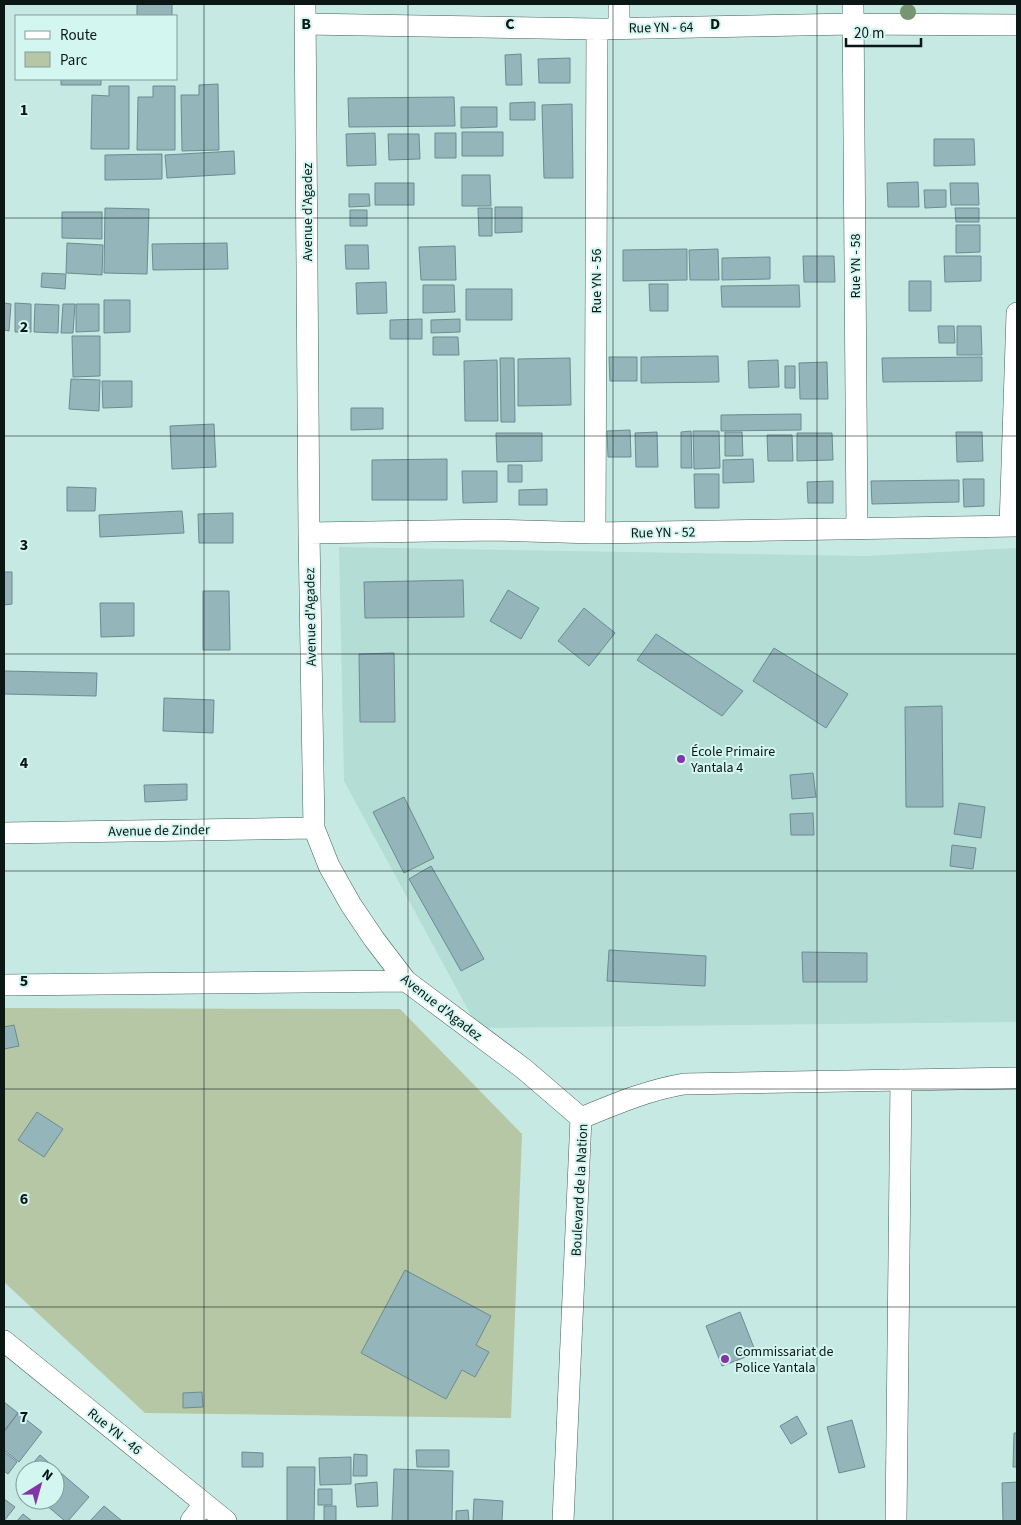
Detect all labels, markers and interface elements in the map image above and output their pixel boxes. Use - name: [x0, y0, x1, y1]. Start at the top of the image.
- text: B: [301, 13, 311, 35]
- text: C: [505, 13, 515, 35]
- text: D: [710, 13, 720, 35]
- legend: [15, 15, 178, 80]
- scale bar: [846, 15, 921, 47]
- street label: Rue YN - 64: [628, 17, 694, 39]
- text: 20 m: [854, 23, 884, 44]
- text: Route: [60, 25, 97, 46]
- text: Parc: [60, 50, 87, 71]
- text: 1: [20, 99, 28, 121]
- street label: Avenue d'Agadez: [298, 163, 318, 261]
- street label: Rue YN - 58: [846, 234, 866, 298]
- street label: Rue YN - 56: [587, 249, 607, 313]
- text: 2: [20, 316, 28, 338]
- street label: Rue YN - 52: [630, 522, 696, 544]
- text: 3: [20, 534, 28, 556]
- street label: Avenue d'Agadez: [300, 567, 322, 666]
- place label: École Primaire Yantala 4: [690, 742, 775, 778]
- text: 4: [20, 752, 29, 774]
- marker: École Primaire Yantala 4: [675, 753, 687, 765]
- street label: Avenue de Zinder: [108, 820, 210, 842]
- text: 5: [20, 970, 28, 992]
- street label: Avenue d'Agadez: [396, 970, 486, 1046]
- street label: Boulevard de la Nation: [567, 1123, 593, 1257]
- text: 6: [20, 1188, 28, 1210]
- place label: Commissariat de Police Yantala: [735, 1342, 833, 1378]
- marker: Commissariat de Police Yantala: [719, 1353, 731, 1365]
- street label: Rue YN - 46: [83, 1404, 146, 1460]
- text: 7: [20, 1406, 28, 1428]
- north arrow: [15, 1460, 65, 1510]
- text: N: [37, 1465, 57, 1486]

